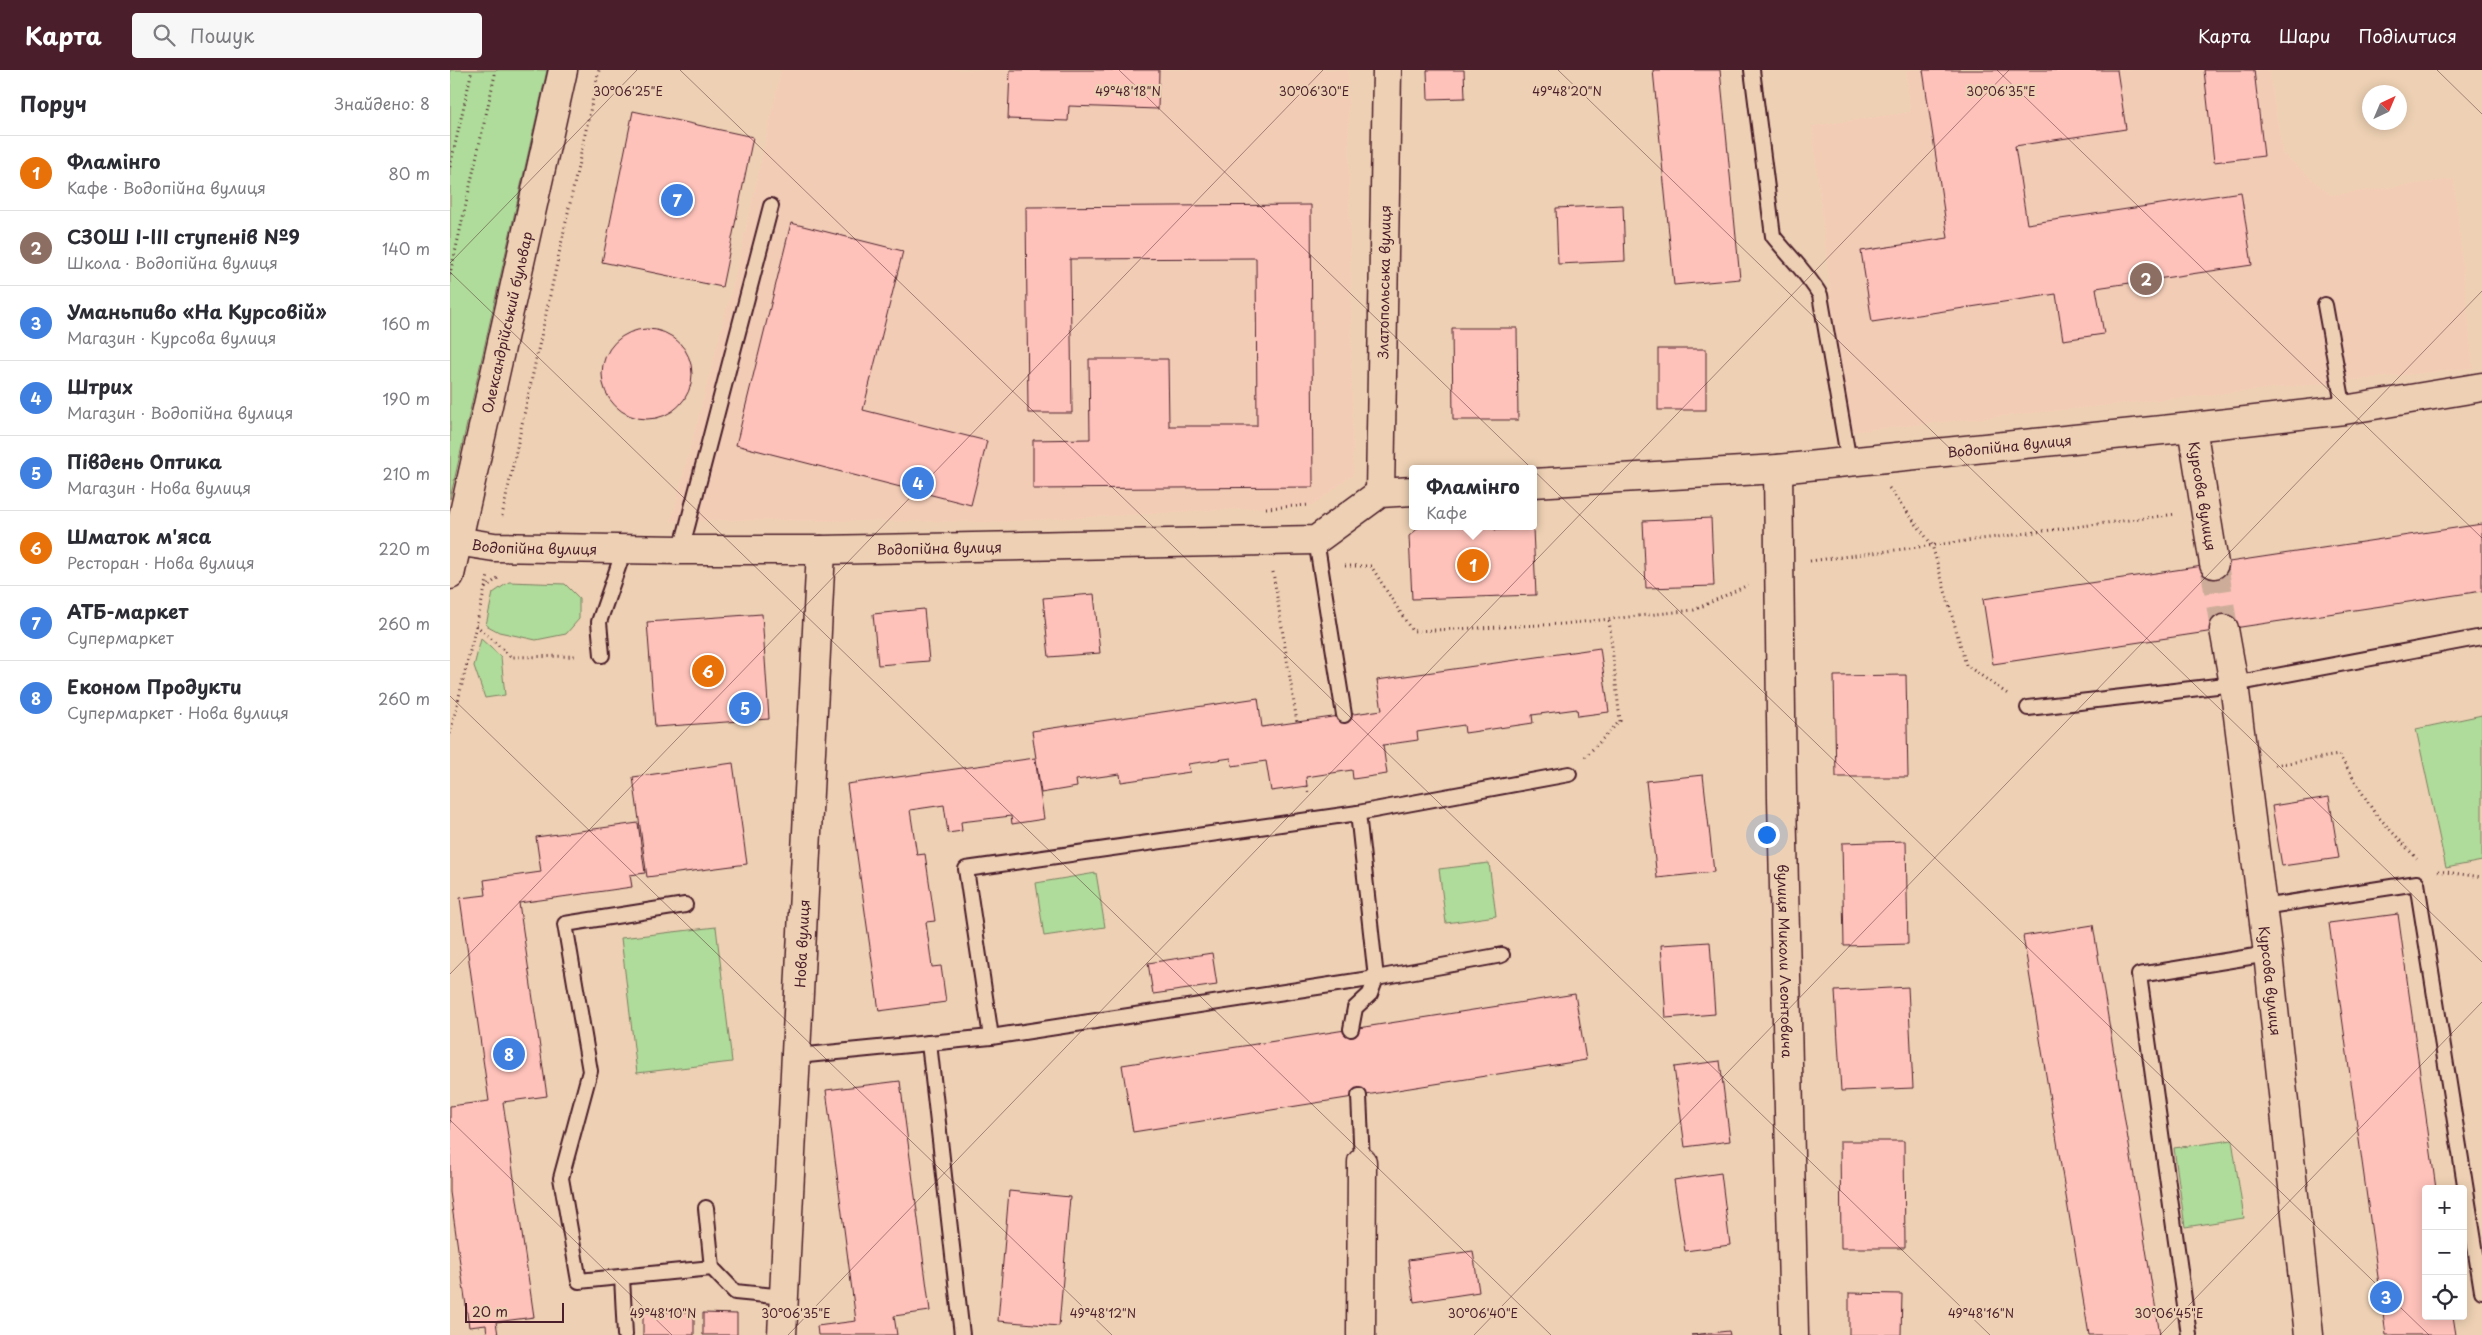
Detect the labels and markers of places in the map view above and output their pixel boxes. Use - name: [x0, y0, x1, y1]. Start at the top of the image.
- pin: 7: [661, 181, 693, 219]
- pin: 2: [2130, 260, 2162, 298]
- pin: 4: [902, 464, 934, 502]
- pin: 1: [1457, 546, 1489, 584]
- pin: 6: [692, 652, 724, 690]
- pin: 5: [729, 689, 761, 727]
- pin: 8: [493, 1035, 525, 1073]
- pin: 3: [2370, 1278, 2402, 1316]

